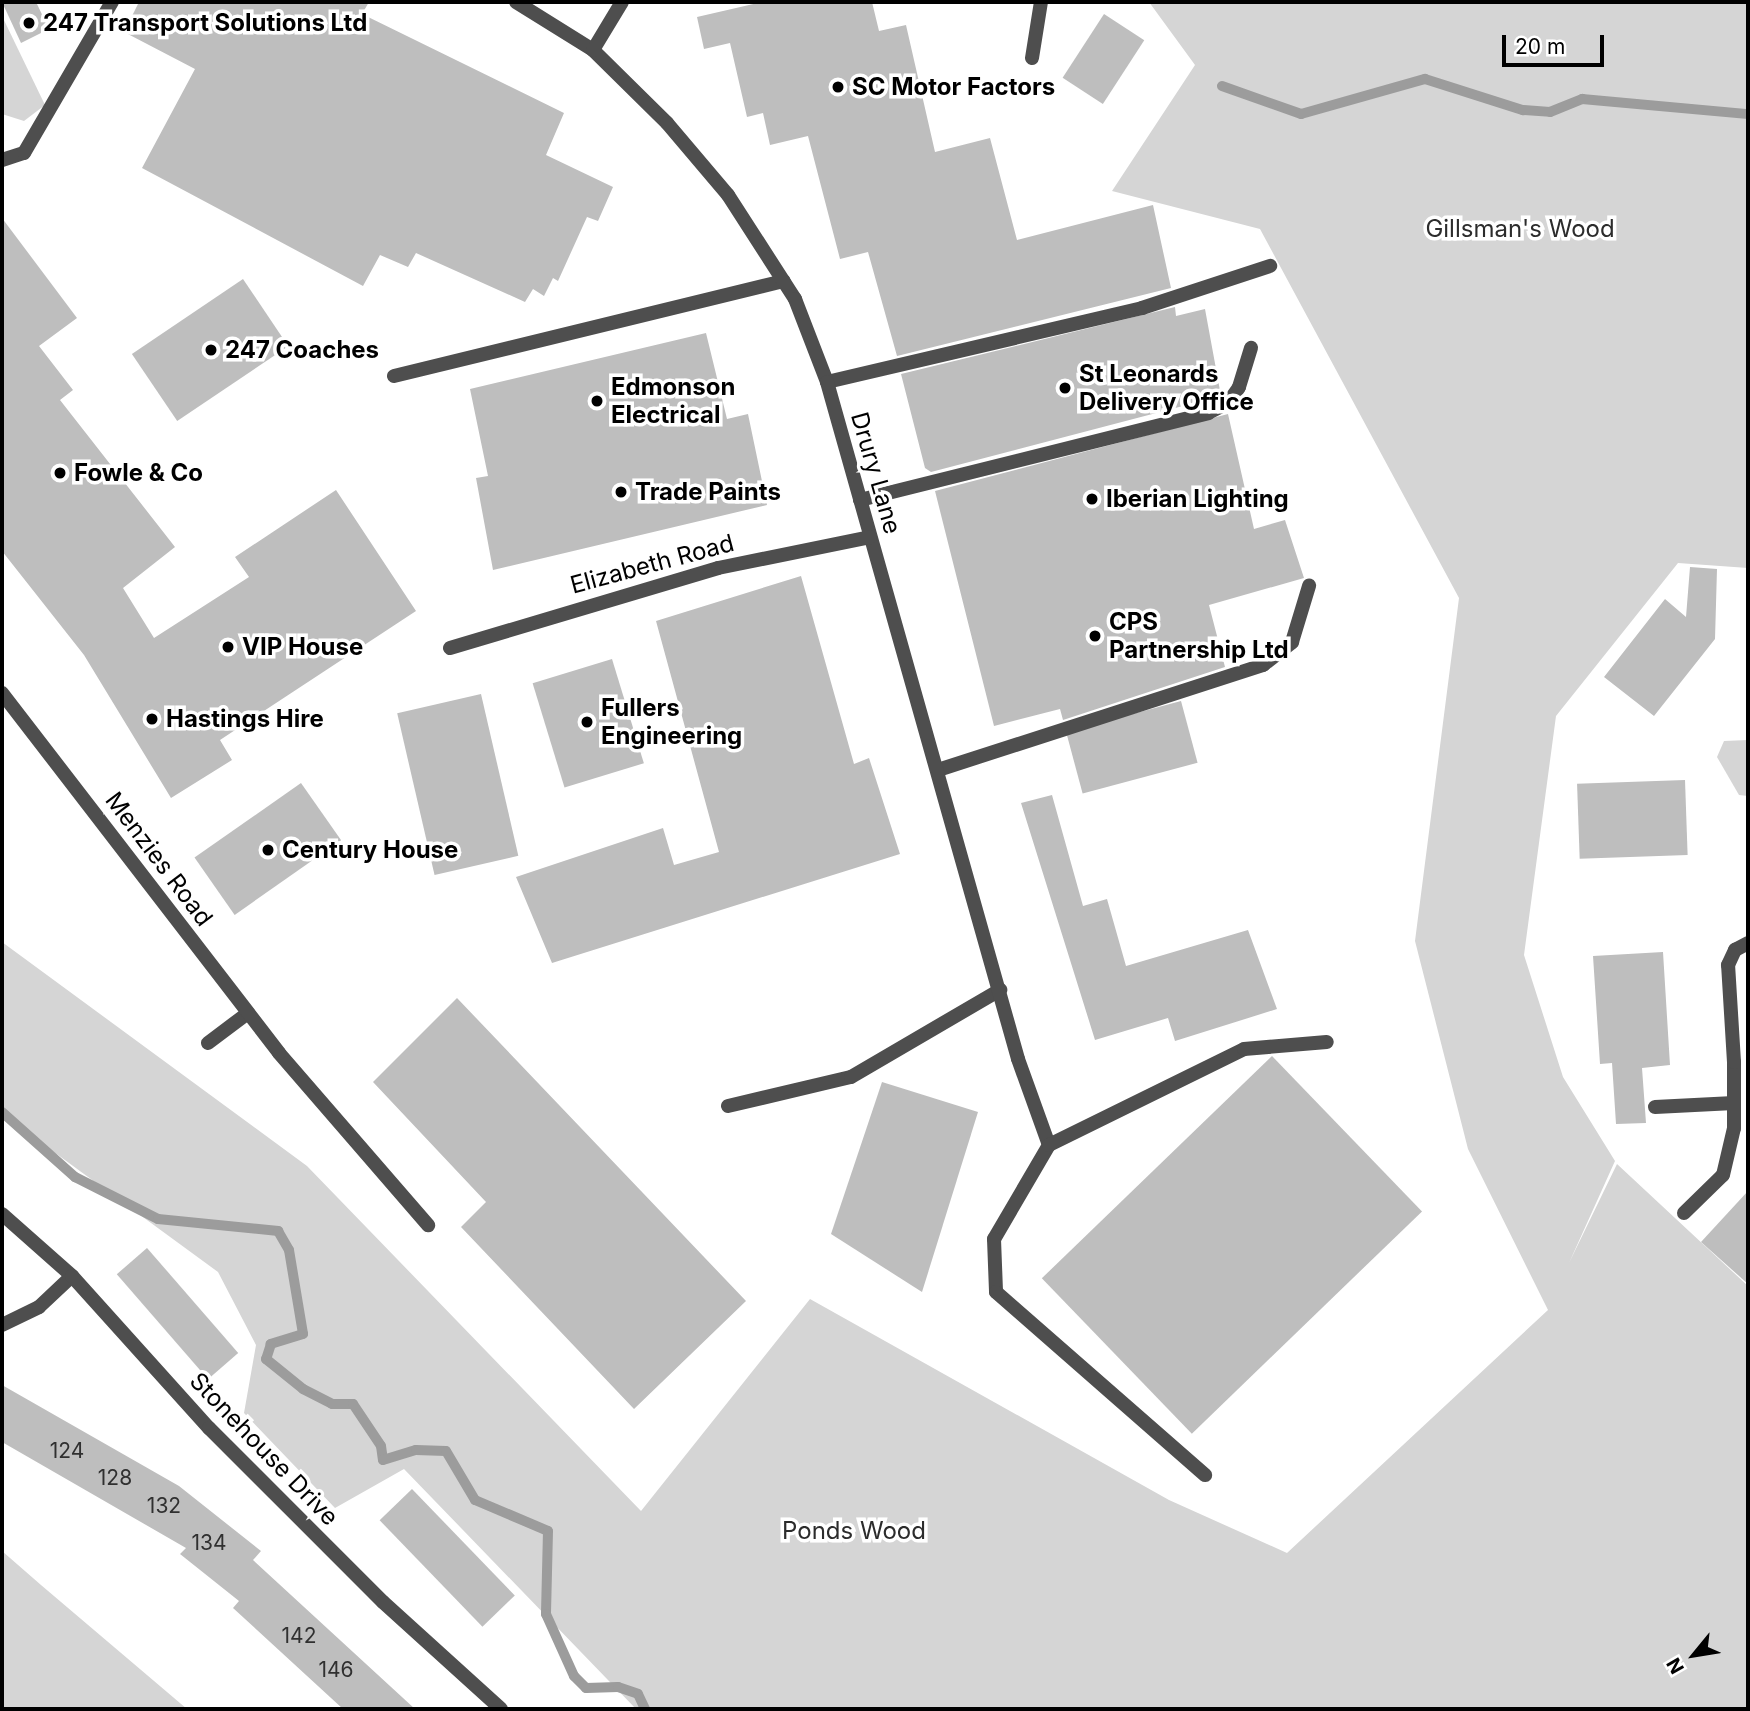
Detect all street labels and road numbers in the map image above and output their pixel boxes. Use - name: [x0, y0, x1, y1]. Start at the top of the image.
- street label: Drury Lane: [845, 409, 907, 537]
- street label: Elizabeth Road: [567, 528, 737, 600]
- street label: Menzies Road: [99, 786, 219, 932]
- street label: Stonehouse Drive: [184, 1367, 344, 1531]

